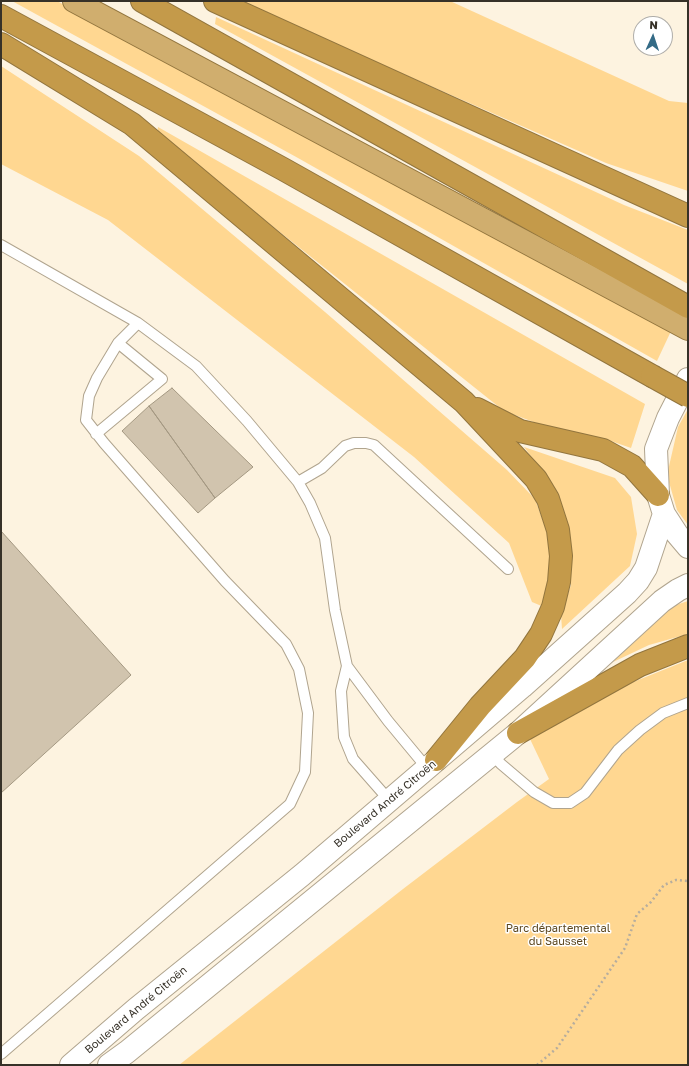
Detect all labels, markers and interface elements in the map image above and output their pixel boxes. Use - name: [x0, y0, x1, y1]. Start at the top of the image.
- north arrow: [633, 16, 673, 56]
- text: N: [649, 18, 658, 31]
- street label: Boulevard André Citroën: [331, 758, 439, 850]
- park label: Parc départemental du Sausset: [506, 922, 610, 948]
- street label: Boulevard André Citroën: [82, 964, 190, 1056]

